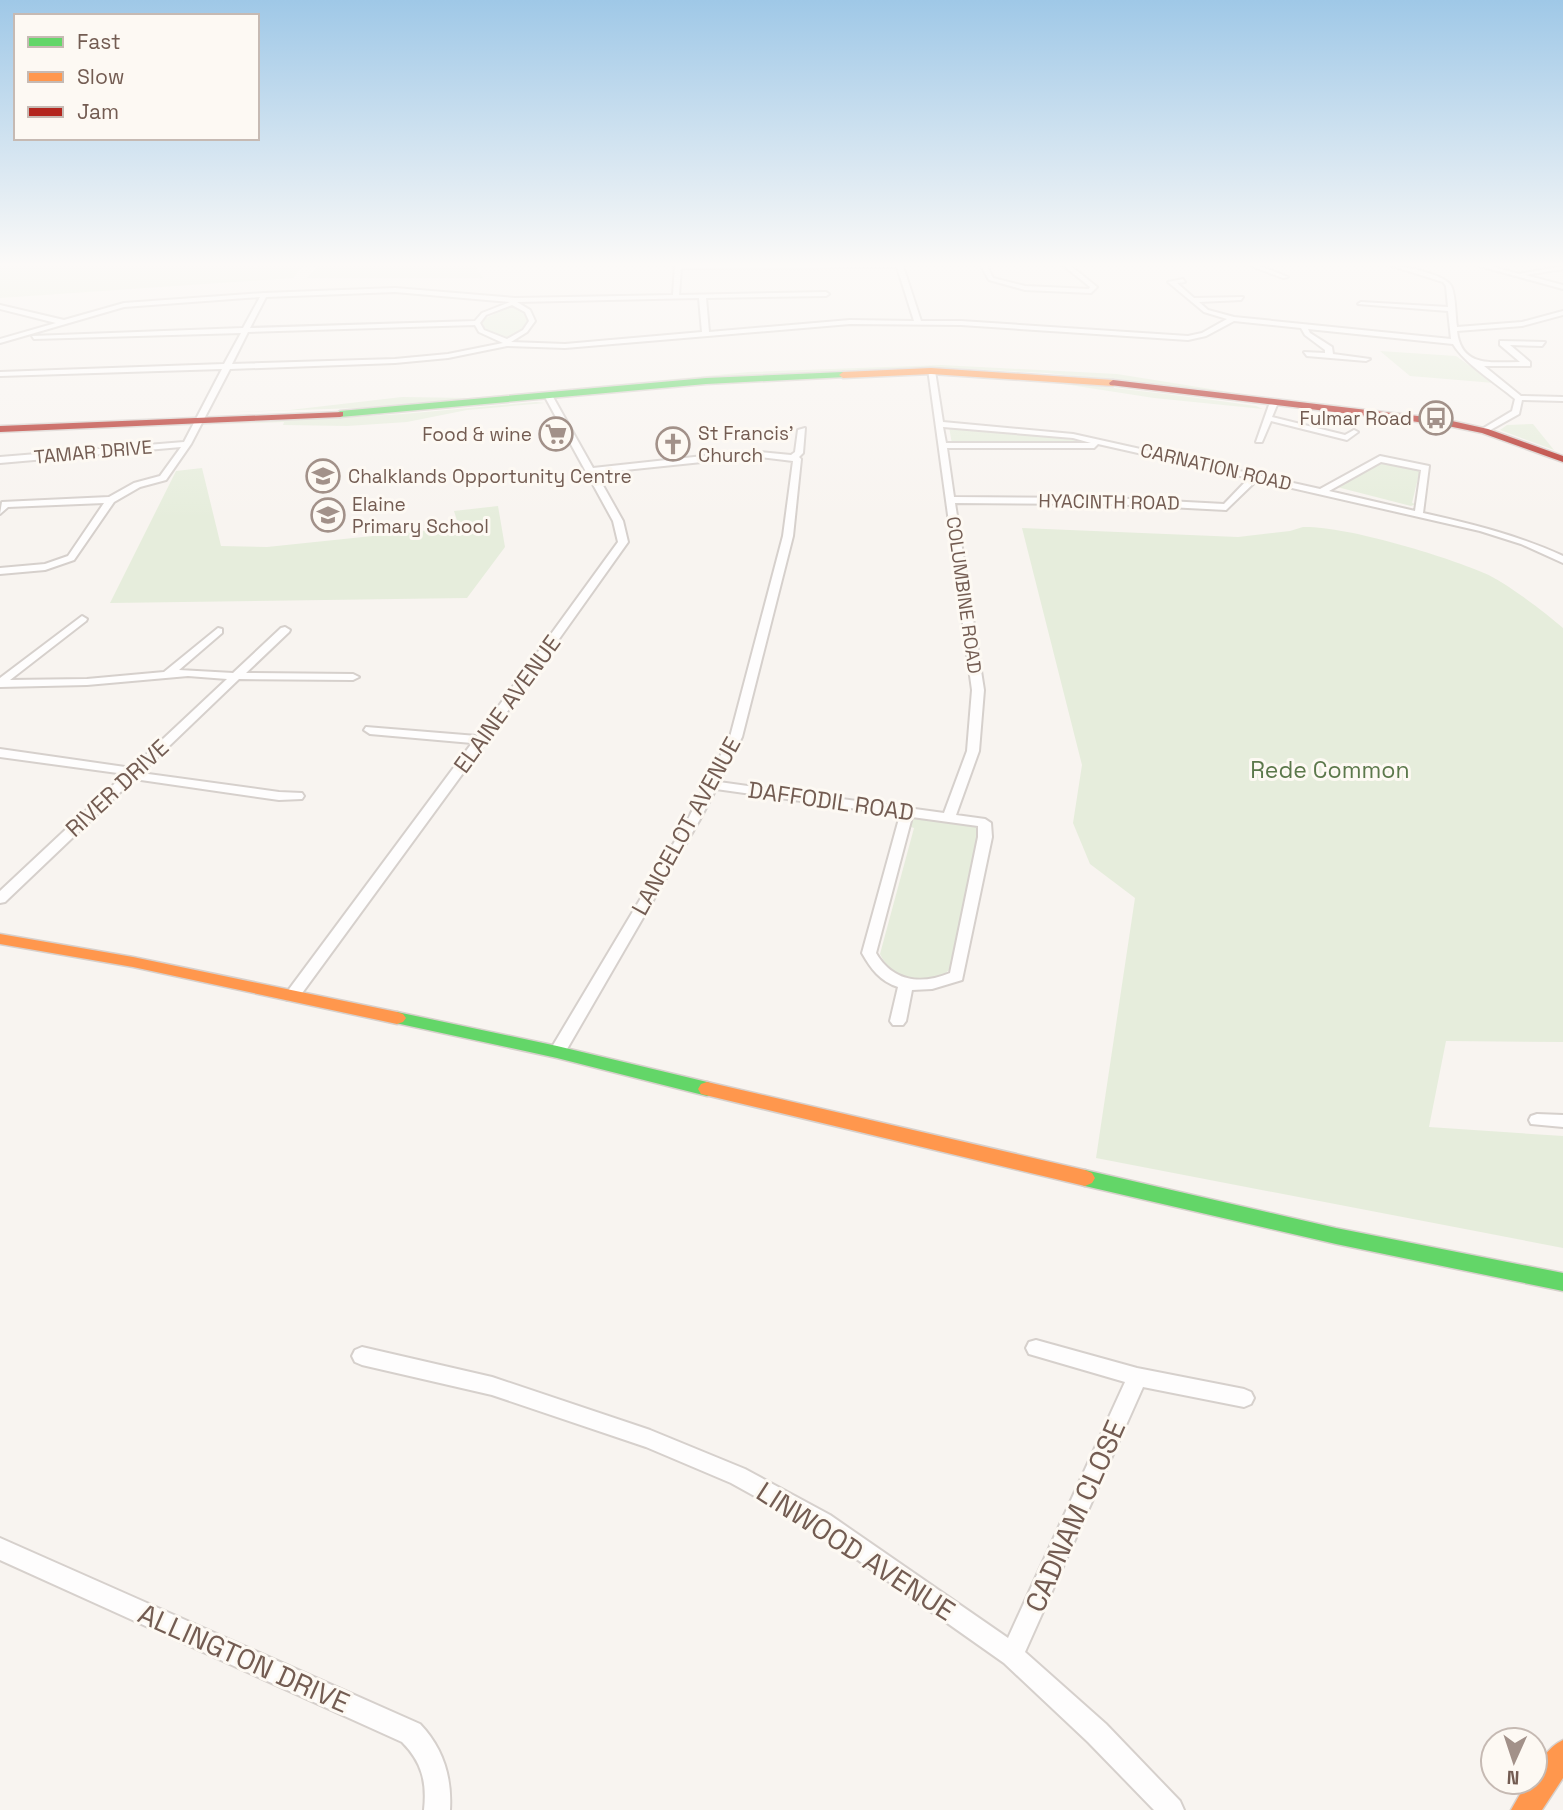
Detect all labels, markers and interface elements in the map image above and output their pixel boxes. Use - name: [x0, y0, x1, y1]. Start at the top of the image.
- legend: [14, 14, 259, 140]
- text: Fast: [77, 28, 121, 55]
- text: Slow: [77, 63, 125, 90]
- text: Jam: [77, 98, 119, 125]
- bus stop icon: Fulmar Road: [1417, 399, 1455, 437]
- place label: Fulmar Road: [1300, 406, 1412, 431]
- supermarket icon: Food & wine: [537, 415, 575, 453]
- place label: St Francis' Church: [698, 421, 794, 468]
- place label: Food & wine: [422, 422, 532, 447]
- church icon: St Francis' Church: [654, 425, 692, 463]
- street label: TAMAR DRIVE: [33, 434, 153, 470]
- street label: CARNATION ROAD: [1138, 437, 1294, 497]
- school or university icon: Chalklands Opportunity Centre: [304, 457, 342, 495]
- place label: Chalklands Opportunity Centre: [348, 464, 632, 489]
- street label: HYACINTH ROAD: [1038, 488, 1180, 516]
- place label: Elaine Primary School: [352, 492, 489, 539]
- school or university icon: Elaine Primary School: [309, 496, 347, 534]
- street label: COLUMBINE ROAD: [941, 515, 987, 675]
- street label: ELAINE AVENUE: [447, 629, 567, 779]
- street label: LANCELOT AVENUE: [625, 732, 747, 920]
- street label: RIVER DRIVE: [59, 733, 175, 843]
- park label: Rede Common: [1250, 755, 1410, 785]
- street label: DAFFODIL ROAD: [746, 775, 916, 827]
- street label: CADNAM CLOSE: [1017, 1415, 1133, 1617]
- street label: LINWOOD AVENUE: [750, 1473, 962, 1629]
- street label: ALLINGTON DRIVE: [133, 1595, 355, 1721]
- north arrow: [1479, 1726, 1549, 1796]
- text: N: [1506, 1765, 1520, 1790]

